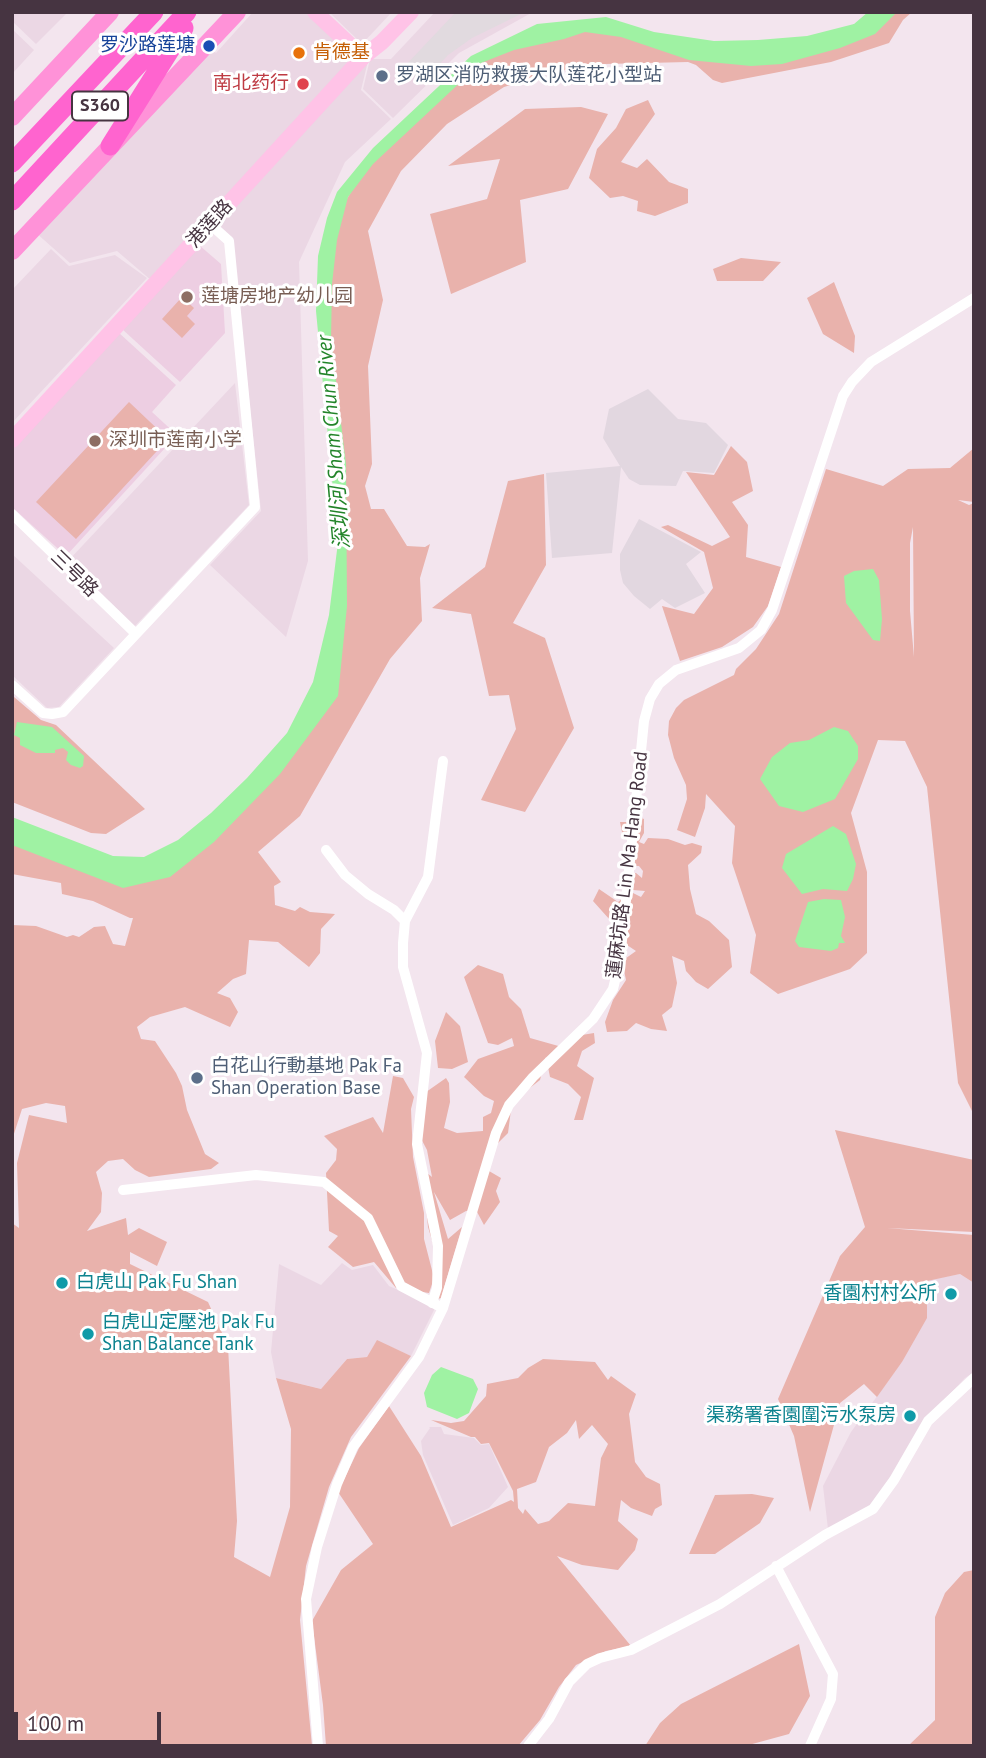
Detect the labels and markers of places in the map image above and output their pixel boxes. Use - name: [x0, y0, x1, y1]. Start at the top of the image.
- place label: 罗沙路莲塘: [100, 35, 195, 57]
- marker: 罗沙路莲塘: [201, 38, 217, 54]
- place label: 肯德基: [313, 42, 370, 64]
- marker: 肯德基: [291, 45, 307, 61]
- place label: 罗湖区消防救援大队莲花小型站: [396, 65, 662, 87]
- marker: 罗湖区消防救援大队莲花小型站: [374, 68, 390, 84]
- place label: 南北药行: [213, 73, 289, 95]
- marker: 南北药行: [295, 76, 311, 92]
- place label: 莲塘房地产幼儿园: [201, 286, 353, 308]
- marker: 莲塘房地产幼儿园: [179, 289, 195, 305]
- place label: 深圳市莲南小学: [109, 430, 242, 452]
- marker: 深圳市莲南小学: [87, 433, 103, 449]
- place label: 白花山行動基地 Pak Fa Shan Operation Base: [211, 1056, 402, 1100]
- marker: 白花山行動基地 Pak Fa Shan Operation Base: [189, 1070, 205, 1086]
- place label: 白虎山 Pak Fu Shan: [76, 1272, 237, 1294]
- marker: 白虎山 Pak Fu Shan: [54, 1275, 70, 1291]
- place label: 香園村村公所: [823, 1283, 937, 1305]
- marker: 香園村村公所: [943, 1286, 959, 1302]
- place label: 白虎山定壓池 Pak Fu Shan Balance Tank: [102, 1312, 275, 1356]
- marker: 白虎山定壓池 Pak Fu Shan Balance Tank: [80, 1326, 96, 1342]
- place label: 渠務署香園圍污水泵房: [706, 1405, 896, 1427]
- marker: 渠務署香園圍污水泵房: [902, 1408, 918, 1424]

